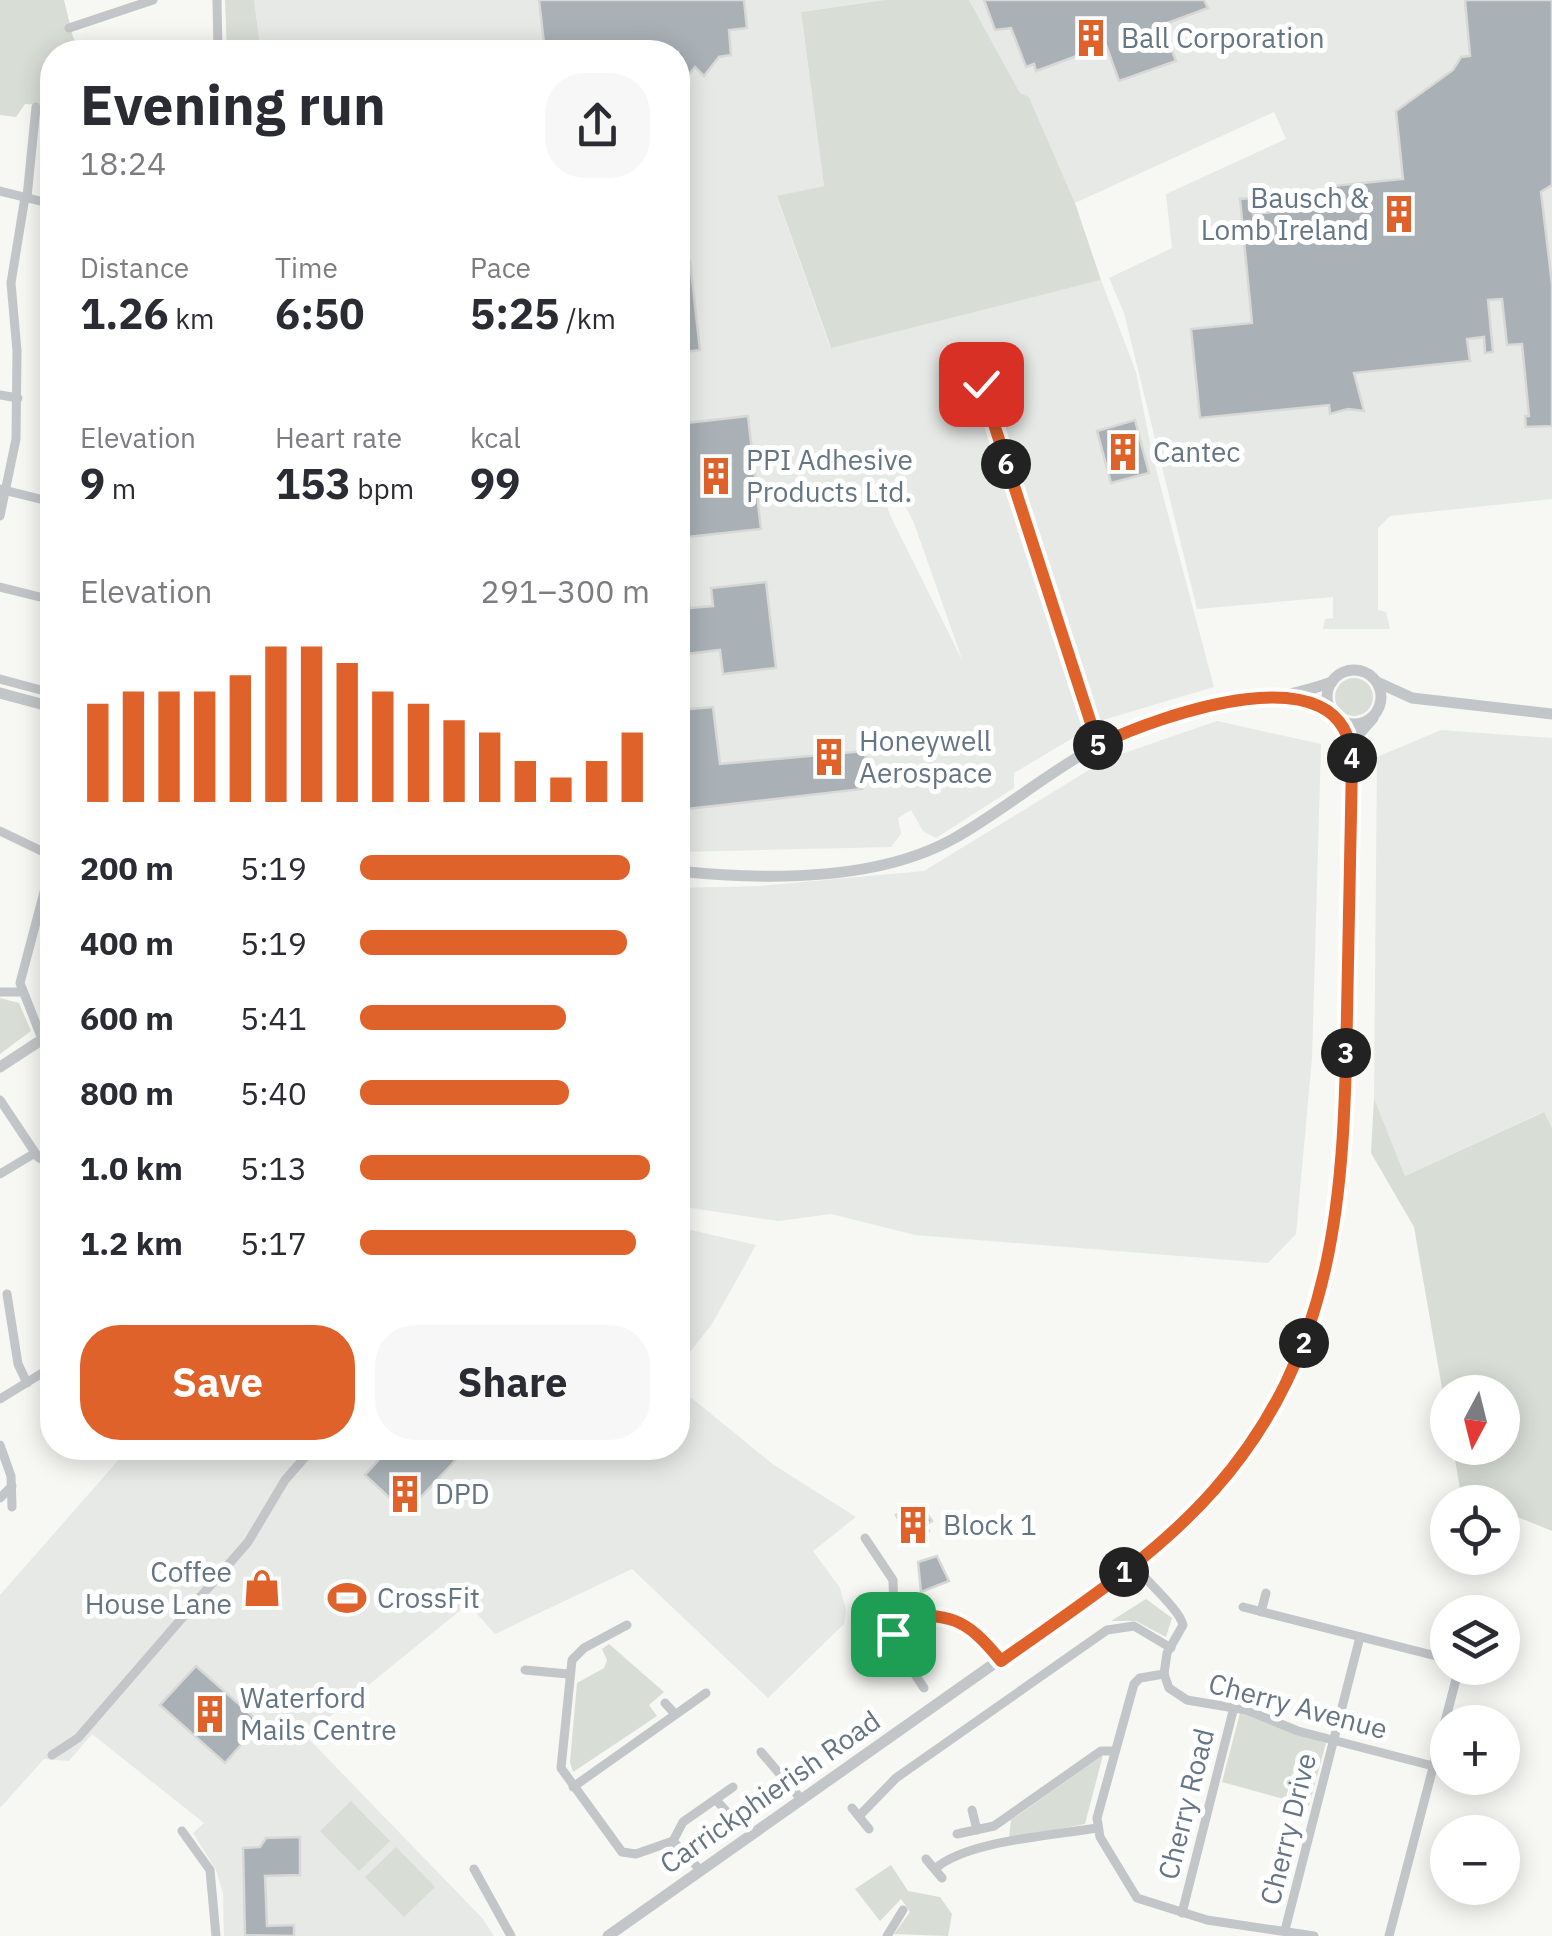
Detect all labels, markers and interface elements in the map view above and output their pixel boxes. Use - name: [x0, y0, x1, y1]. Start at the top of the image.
- building icon: Ball Corporation: [1070, 17, 1112, 59]
- place label: Ball Corporation: [1121, 19, 1325, 56]
- text: Evening run: [80, 69, 386, 140]
- button: share: [545, 73, 650, 178]
- text: 18:24: [80, 142, 166, 184]
- place label: Bausch & Lomb Ireland: [1201, 179, 1369, 248]
- building icon: Bausch & Lomb Ireland: [1378, 193, 1420, 235]
- text: Distance: [80, 249, 189, 286]
- text: Time: [275, 249, 338, 286]
- text: Pace: [470, 249, 531, 286]
- text: 1.26: [80, 286, 169, 341]
- text: 6:50: [275, 286, 364, 341]
- text: 5:25: [470, 286, 559, 341]
- text: km: [169, 300, 214, 337]
- text: /km: [559, 300, 616, 337]
- pin: [939, 342, 1024, 427]
- icon: check: [954, 357, 1009, 412]
- text: Elevation: [80, 419, 196, 456]
- text: Heart rate: [275, 419, 402, 456]
- text: kcal: [470, 419, 521, 456]
- building icon: Cantec: [1102, 431, 1144, 473]
- place label: Cantec: [1153, 433, 1240, 470]
- pin: 6: [981, 439, 1031, 489]
- place label: PPI Adhesive Products Ltd.: [746, 441, 913, 510]
- text: 6: [998, 445, 1014, 482]
- building icon: PPI Adhesive Products Ltd.: [695, 455, 737, 497]
- text: 9: [80, 456, 105, 511]
- text: 153: [275, 456, 351, 511]
- text: 99: [470, 456, 520, 511]
- text: m: [105, 470, 136, 507]
- text: bpm: [351, 470, 414, 507]
- text: Elevation: [80, 570, 213, 612]
- text: 291–300 m: [480, 570, 650, 612]
- pin: 5: [1073, 720, 1123, 770]
- place label: Honeywell Aerospace: [859, 722, 992, 791]
- text: 5: [1090, 726, 1106, 763]
- pin: 4: [1327, 733, 1377, 783]
- building icon: Honeywell Aerospace: [808, 736, 850, 778]
- text: 4: [1344, 739, 1360, 776]
- text: 200 m: [80, 847, 174, 889]
- text: 5:19: [240, 847, 307, 889]
- text: 400 m: [80, 922, 174, 964]
- text: 5:19: [240, 922, 307, 964]
- text: 600 m: [80, 997, 174, 1039]
- text: 5:41: [240, 997, 307, 1039]
- pin: 3: [1321, 1028, 1371, 1078]
- text: 3: [1338, 1034, 1354, 1071]
- text: 800 m: [80, 1072, 174, 1114]
- text: 5:40: [240, 1072, 307, 1114]
- text: 1.0 km: [80, 1147, 183, 1189]
- text: 5:13: [240, 1147, 307, 1189]
- text: 1.2 km: [80, 1222, 183, 1264]
- text: 5:17: [240, 1222, 307, 1264]
- pin: 2: [1279, 1318, 1329, 1368]
- text: 2: [1296, 1324, 1312, 1361]
- button: Save: [80, 1325, 355, 1440]
- button: Share: [375, 1325, 650, 1440]
- north arrow: [1430, 1375, 1520, 1465]
- map controls: [1430, 1375, 1520, 1905]
- building icon: DPD: [384, 1473, 426, 1515]
- place label: DPD: [435, 1475, 490, 1512]
- button: locate: [1430, 1485, 1520, 1575]
- building icon: Block 1: [892, 1504, 934, 1546]
- place label: Block 1: [943, 1506, 1037, 1543]
- pin: 1: [1099, 1547, 1149, 1597]
- place label: Coffee House Lane: [85, 1553, 232, 1622]
- text: 1: [1116, 1553, 1132, 1590]
- shop icon: Coffee House Lane: [241, 1567, 283, 1609]
- sports icon: CrossFit: [326, 1577, 368, 1619]
- place label: CrossFit: [377, 1579, 480, 1616]
- pin: [851, 1592, 936, 1677]
- button: layers: [1430, 1595, 1520, 1685]
- icon: arrive: [866, 1607, 921, 1662]
- street label: Cherry Avenue: [1205, 1664, 1392, 1747]
- place label: Waterford Mails Centre: [240, 1679, 397, 1748]
- building icon: Waterford Mails Centre: [189, 1693, 231, 1735]
- street label: Carrickphierish Road: [652, 1702, 887, 1882]
- button: +: [1430, 1705, 1520, 1795]
- street label: Cherry Road: [1149, 1724, 1222, 1883]
- street label: Cherry Drive: [1251, 1749, 1324, 1909]
- button: −: [1430, 1815, 1520, 1905]

